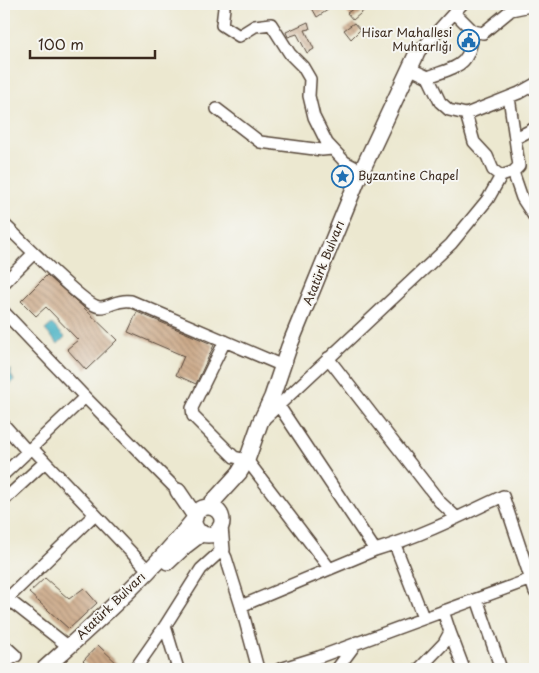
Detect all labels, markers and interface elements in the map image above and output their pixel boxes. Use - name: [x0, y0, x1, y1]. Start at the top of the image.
- place label: Hisar Mahallesi Muhtarlığı: [362, 23, 452, 55]
- scale bar: [30, 28, 155, 60]
- public building icon: Hisar Mahallesi Muhtarlığı: [456, 28, 480, 52]
- text: 100 m: [38, 32, 84, 55]
- place icon: Byzantine Chapel: [330, 164, 354, 188]
- place label: Byzantine Chapel: [358, 166, 459, 184]
- street label: Atatürk Bulvarı: [298, 218, 348, 308]
- street label: Atatürk Bulvarı: [72, 568, 149, 643]

